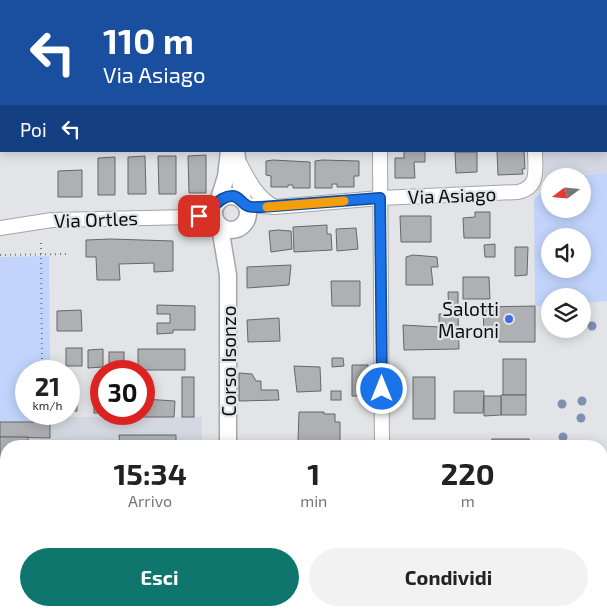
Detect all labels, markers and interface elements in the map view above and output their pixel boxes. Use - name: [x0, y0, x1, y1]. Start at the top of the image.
- text: 110 m: [103, 19, 194, 61]
- icon: left: [20, 20, 85, 85]
- text: Via Asiago: [103, 61, 205, 87]
- icon: left: [57, 115, 85, 143]
- text: Poi: [20, 118, 47, 141]
- north arrow: [541, 168, 591, 218]
- map controls: [541, 168, 591, 338]
- street label: Via Asiago: [407, 182, 497, 208]
- pin: [178, 195, 220, 237]
- icon: arrive: [185, 202, 213, 230]
- street label: Via Ortles: [54, 206, 138, 232]
- button: sound: [541, 228, 591, 278]
- button: layers: [541, 288, 591, 338]
- place label: Salotti Maroni: [438, 297, 499, 342]
- street label: Corso Isonzo: [217, 306, 240, 416]
- marker: Salotti Maroni: [503, 313, 515, 325]
- speed limit sign: 30: [90, 360, 155, 425]
- position arrow: [355, 362, 407, 414]
- text: 21: [35, 371, 60, 401]
- text: km/h: [33, 398, 62, 412]
- text: 15:34: [113, 455, 187, 491]
- text: 1: [307, 455, 320, 491]
- text: 220: [441, 455, 495, 491]
- text: Arrivo: [128, 491, 172, 510]
- text: min: [300, 491, 327, 510]
- text: m: [461, 491, 475, 510]
- button: Esci: [20, 548, 299, 606]
- button: Condividi: [309, 548, 588, 606]

